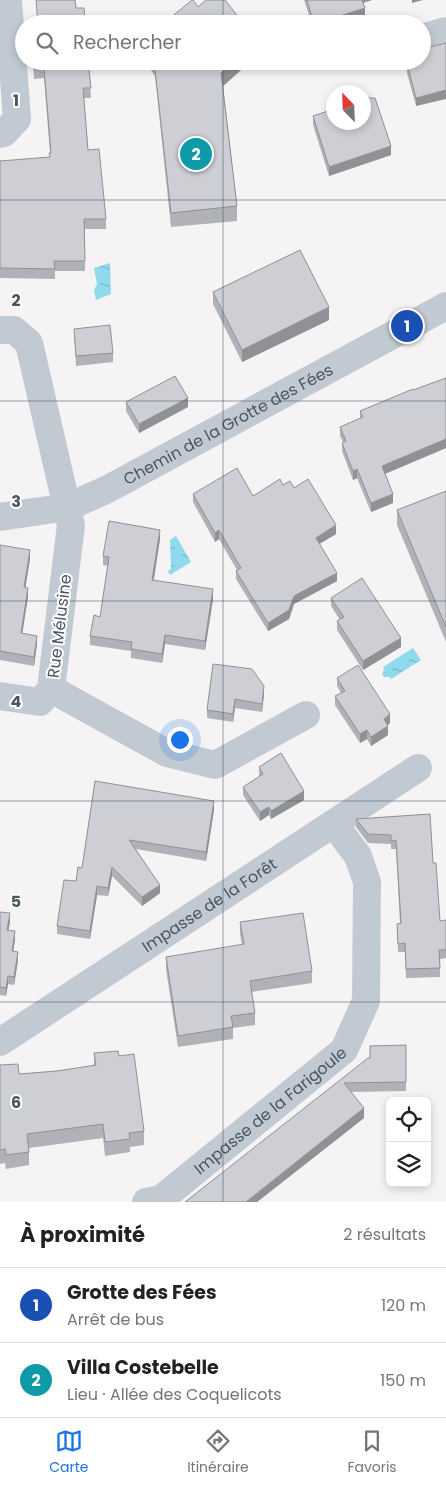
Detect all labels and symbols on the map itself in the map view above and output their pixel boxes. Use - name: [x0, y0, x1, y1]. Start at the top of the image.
- north arrow: [326, 85, 371, 130]
- text: 1: [13, 89, 19, 112]
- pin: 2: [180, 135, 212, 173]
- text: 2: [11, 289, 21, 312]
- pin: 1: [391, 307, 423, 345]
- street label: Chemin de la Grotte des Fées: [119, 358, 337, 491]
- text: 3: [11, 490, 21, 513]
- street label: Rue Mélusine: [42, 573, 77, 679]
- text: 4: [11, 690, 22, 713]
- your location: [167, 727, 193, 753]
- street label: Impasse de la Forêt: [137, 853, 282, 958]
- text: 5: [11, 890, 21, 913]
- street label: Impasse de la Farigoule: [189, 1041, 352, 1180]
- text: 6: [11, 1091, 21, 1114]

